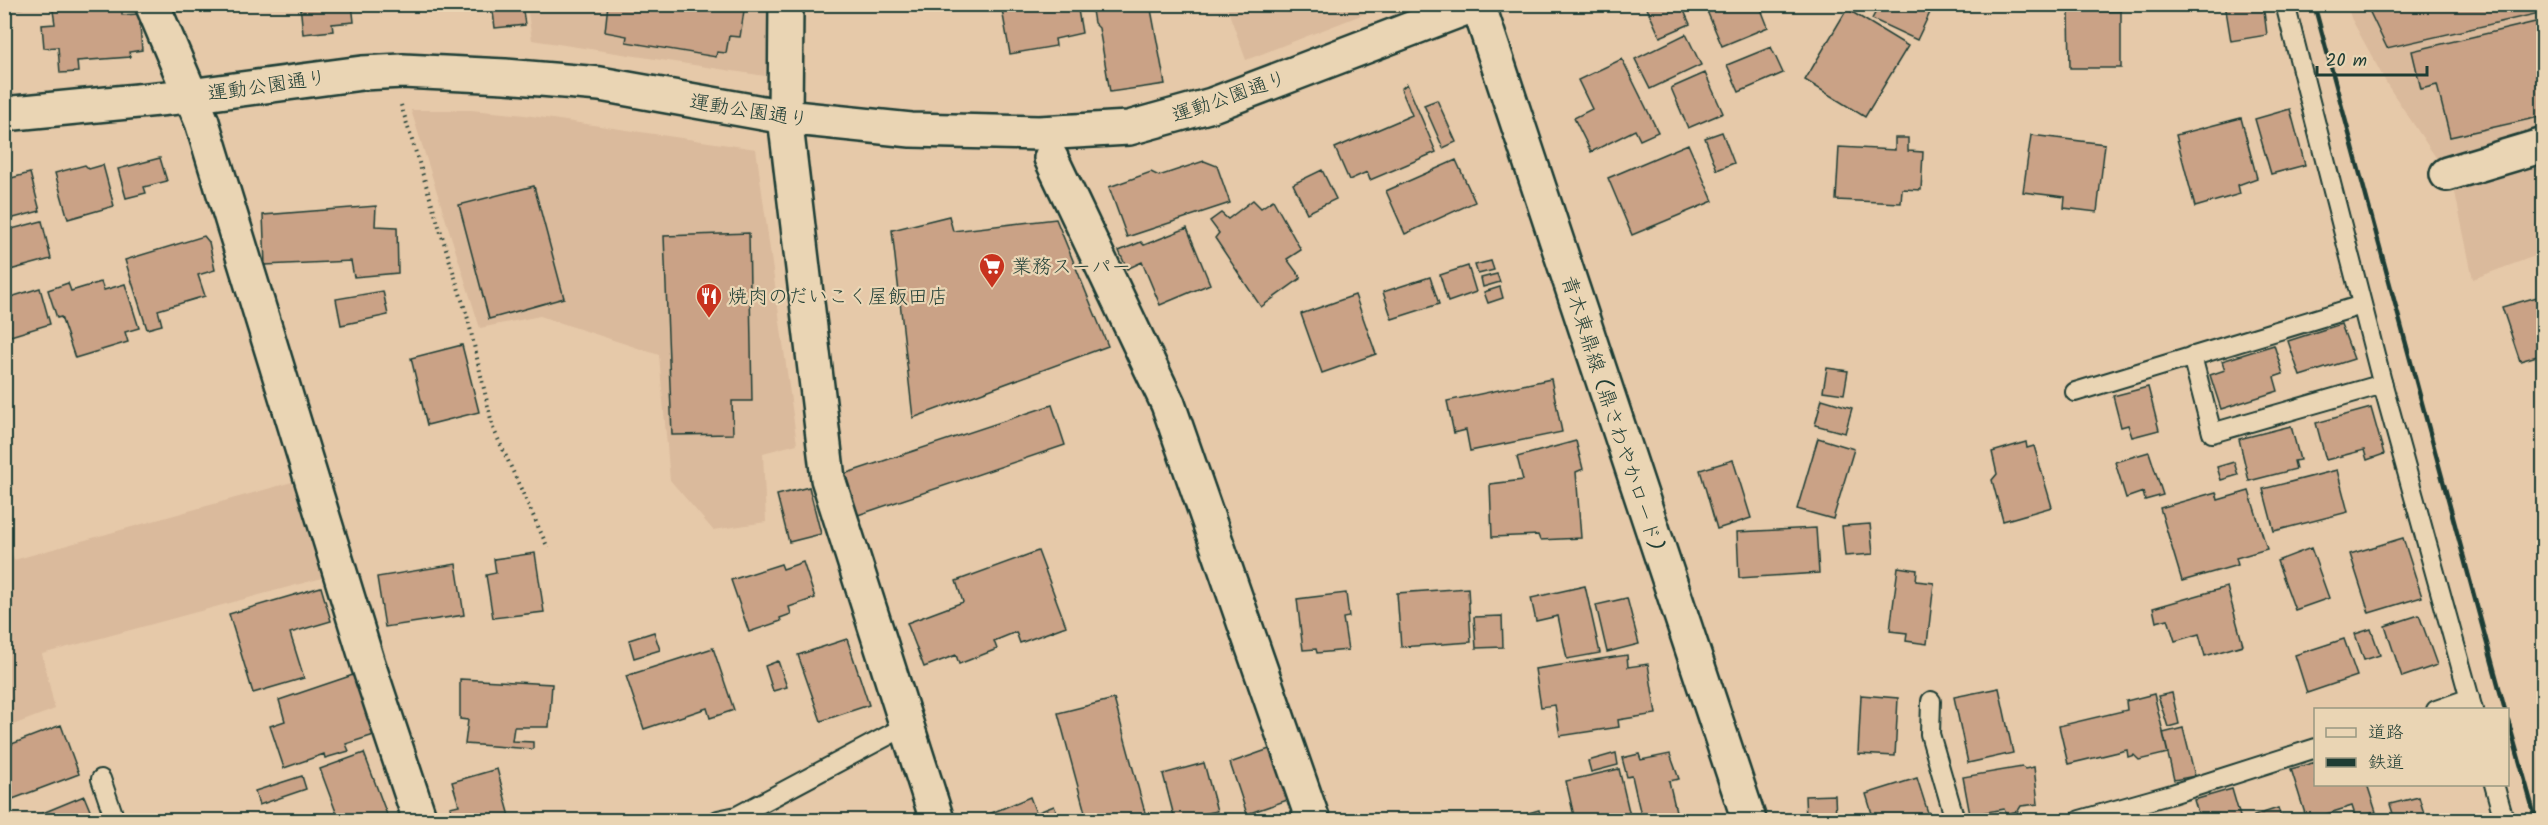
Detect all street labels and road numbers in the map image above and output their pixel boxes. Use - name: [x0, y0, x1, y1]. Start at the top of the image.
- street label: 運動公園通り: [206, 63, 329, 111]
- street label: 運動公園通り: [1168, 63, 1292, 133]
- street label: 運動公園通り: [687, 87, 810, 137]
- street label: 青木東鼎線 (鼎さわやかロード): [1551, 272, 1671, 555]

